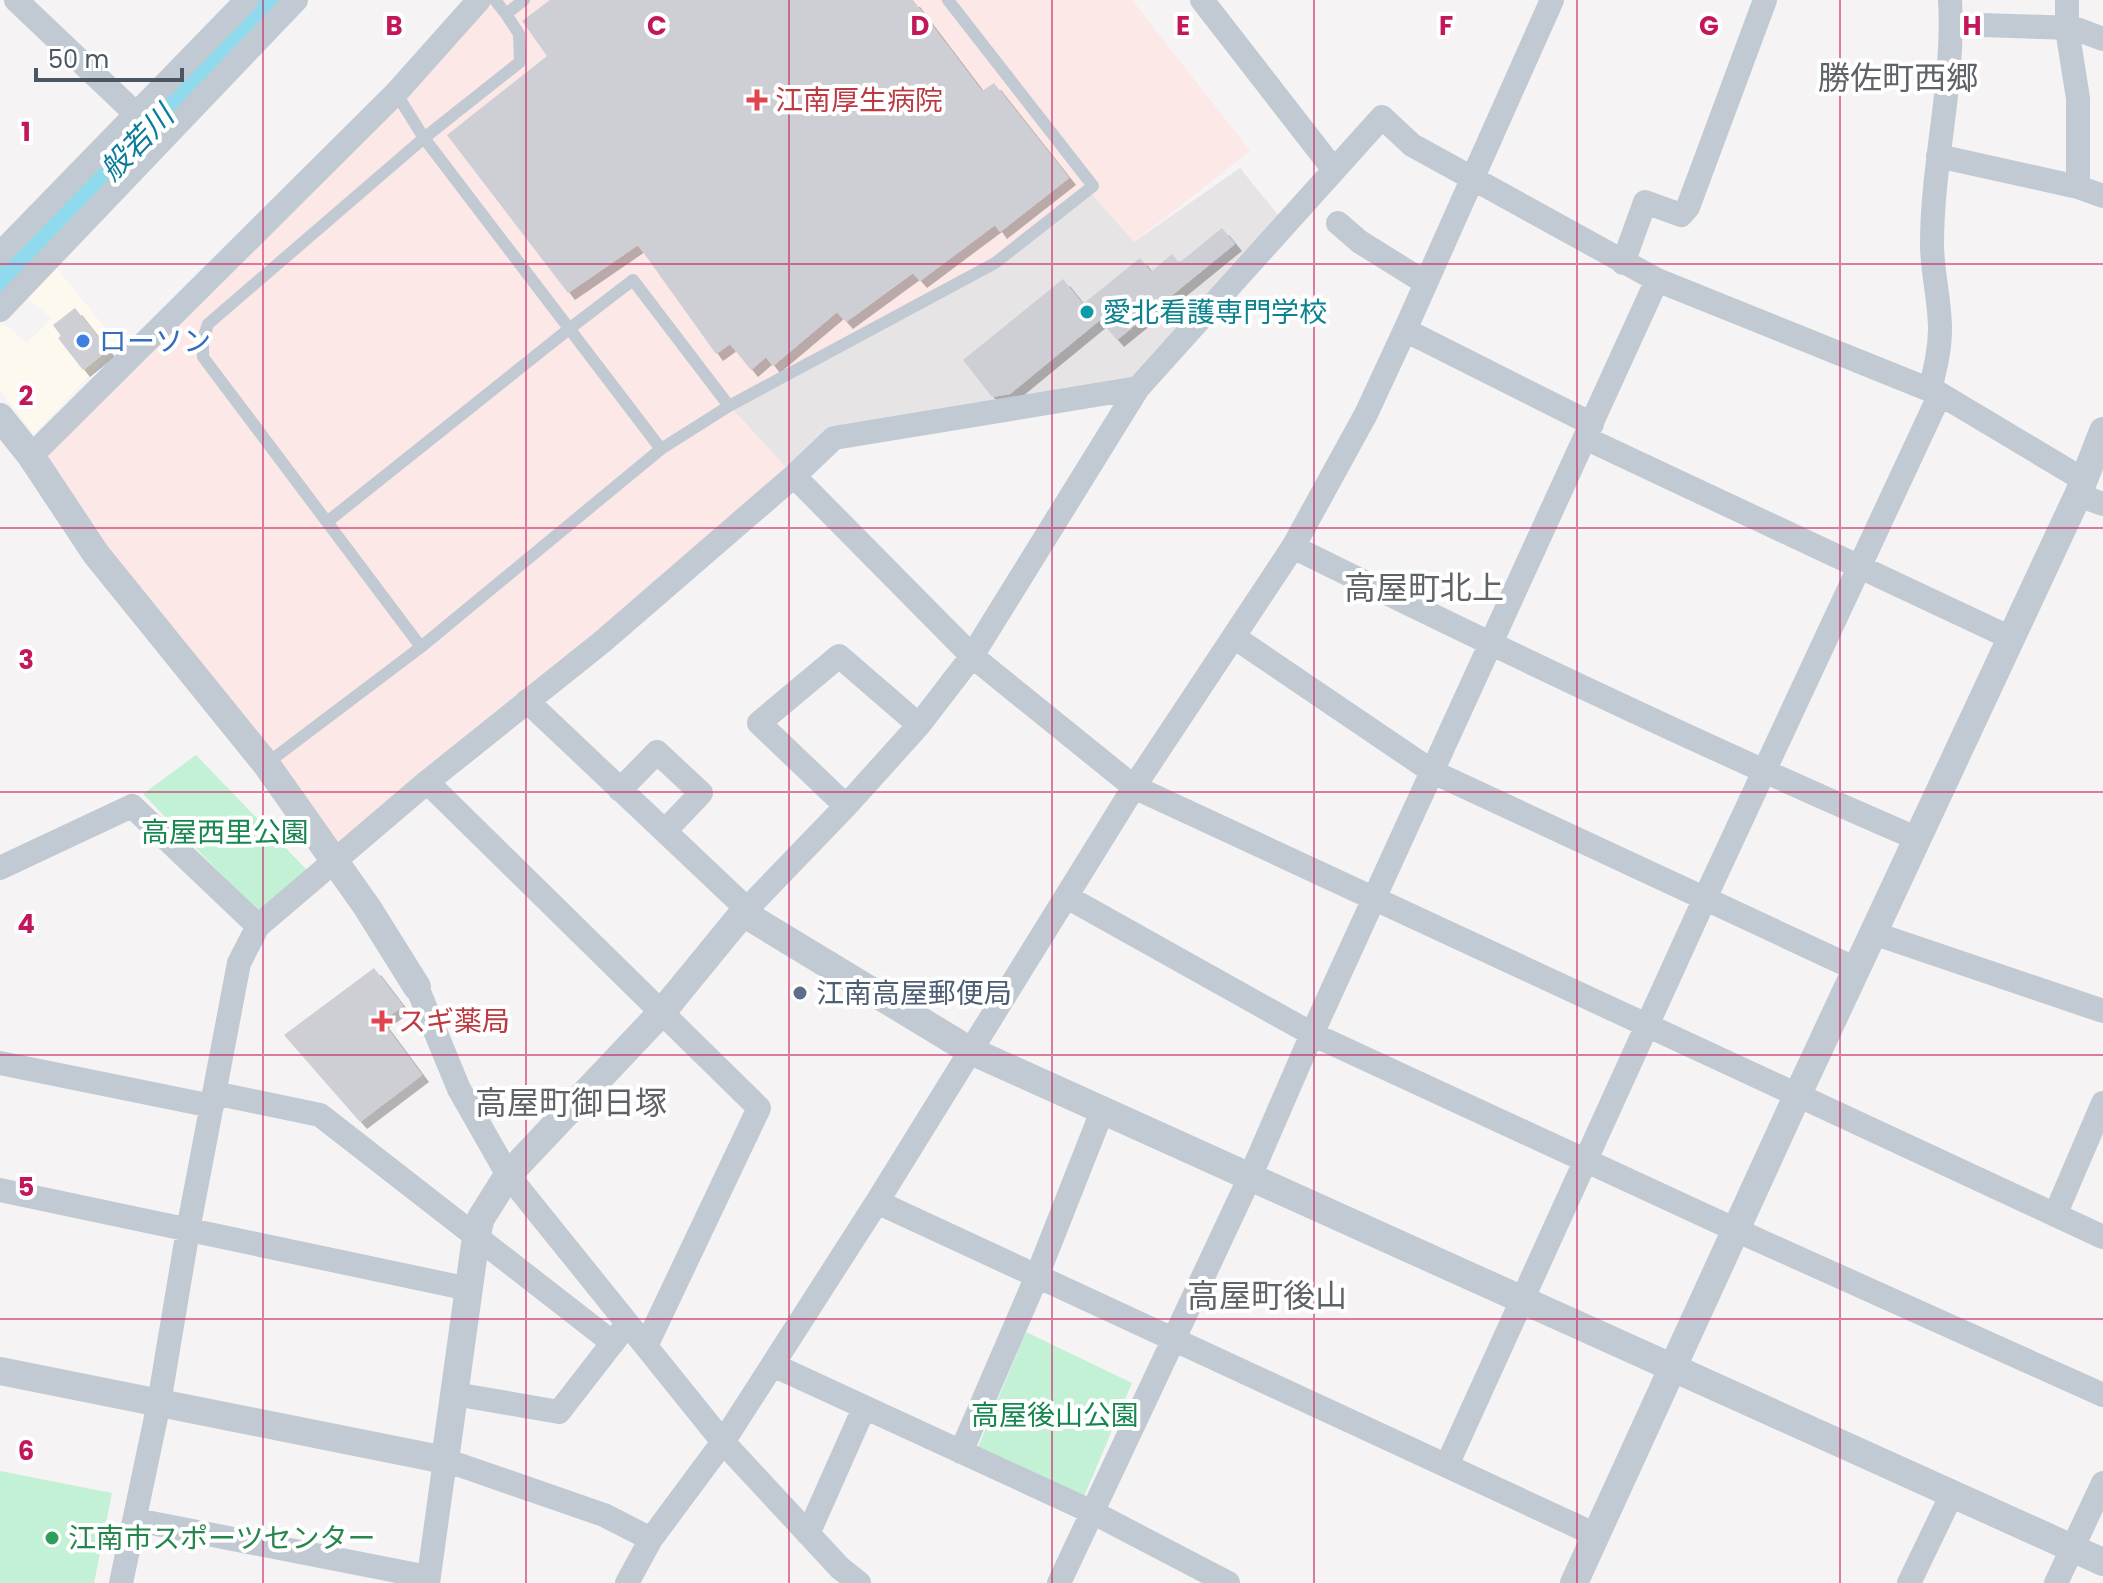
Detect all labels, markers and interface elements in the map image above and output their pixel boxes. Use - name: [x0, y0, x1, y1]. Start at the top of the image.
- text: B: [385, 8, 403, 44]
- text: C: [647, 8, 667, 44]
- text: D: [911, 8, 930, 44]
- text: E: [1176, 8, 1190, 44]
- text: F: [1439, 8, 1453, 44]
- text: G: [1699, 8, 1719, 44]
- text: H: [1962, 8, 1982, 44]
- scale bar: [36, 32, 182, 82]
- text: 50 m: [48, 43, 109, 76]
- district label: 勝佐町西郷: [1818, 55, 1978, 100]
- place label: 江南厚生病院: [775, 81, 943, 120]
- marker: 江南厚生病院: [746, 89, 768, 111]
- water label: 般若川: [90, 93, 185, 190]
- text: 1: [21, 114, 31, 150]
- place label: 愛北看護専門学校: [1103, 293, 1327, 332]
- marker: 愛北看護専門学校: [1078, 303, 1096, 321]
- place label: ローソン: [99, 322, 211, 361]
- marker: ローソン: [74, 332, 92, 350]
- text: 2: [19, 378, 34, 414]
- district label: 高屋町北上: [1344, 565, 1504, 610]
- text: 3: [18, 642, 34, 678]
- park label: 高屋西里公園: [141, 813, 309, 852]
- text: 4: [17, 906, 35, 942]
- place label: 江南高屋郵便局: [816, 974, 1012, 1013]
- marker: 江南高屋郵便局: [791, 984, 809, 1002]
- place label: スギ薬局: [398, 1002, 510, 1041]
- marker: スギ薬局: [373, 1012, 391, 1030]
- district label: 高屋町御日塚: [475, 1080, 667, 1125]
- text: 5: [18, 1169, 34, 1205]
- district label: 高屋町後山: [1187, 1273, 1347, 1318]
- park label: 高屋後山公園: [971, 1396, 1139, 1435]
- text: 6: [18, 1433, 34, 1469]
- place label: 江南市スポーツセンター: [68, 1519, 375, 1558]
- marker: 江南市スポーツセンター: [43, 1529, 61, 1547]

